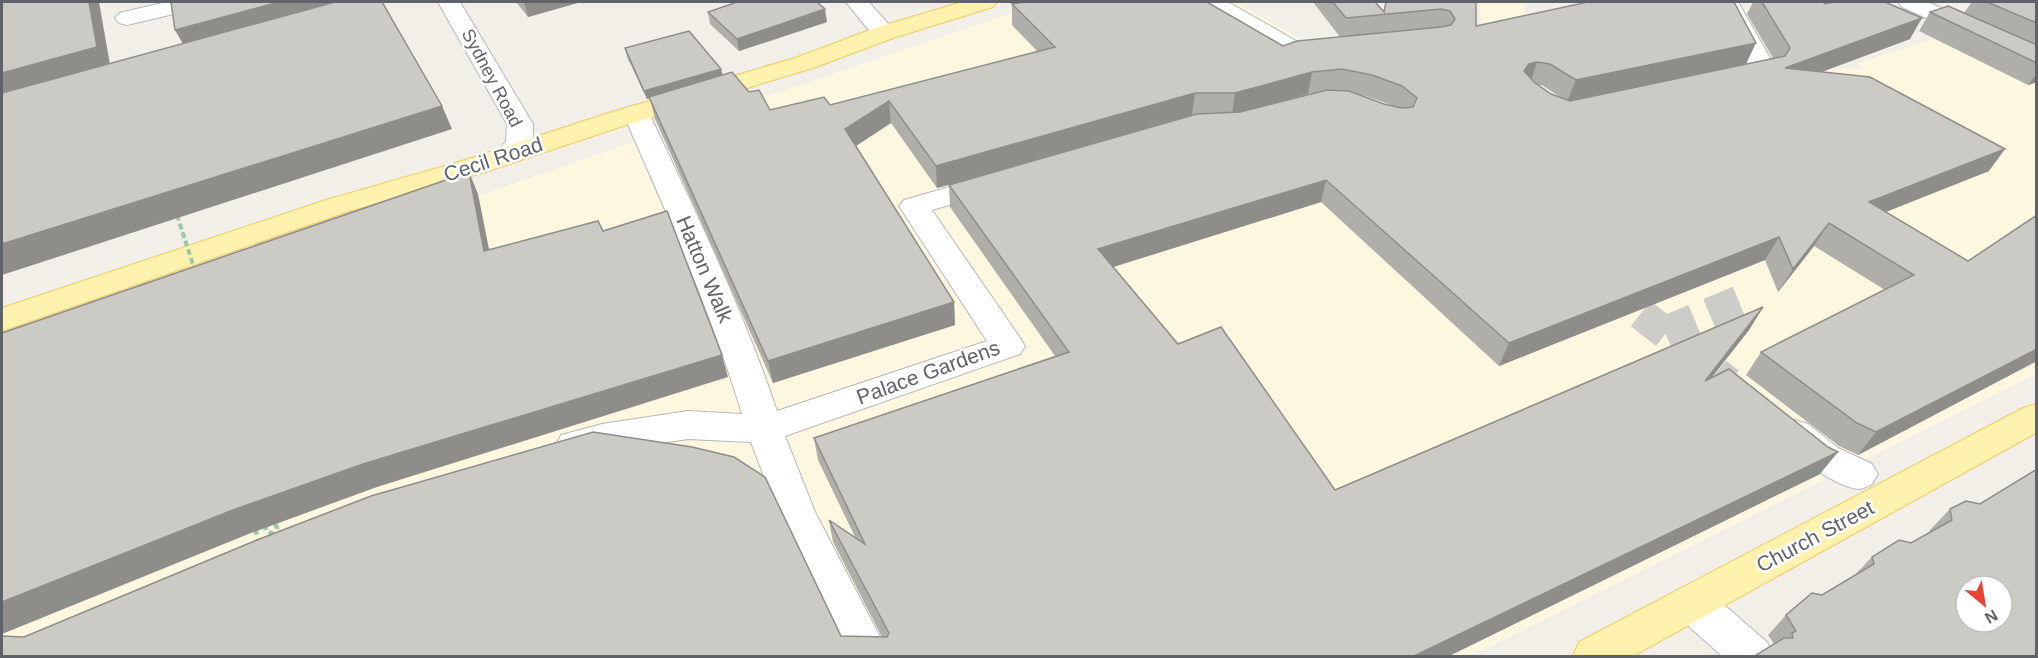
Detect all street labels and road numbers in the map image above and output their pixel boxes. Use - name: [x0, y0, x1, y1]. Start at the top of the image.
- street label: Sydney Road: [458, 26, 526, 130]
- street label: Cecil Road: [441, 132, 545, 186]
- street label: Hatton Walk: [672, 212, 738, 326]
- street label: Palace Gardens: [853, 335, 1003, 409]
- street label: Church Street: [1752, 495, 1878, 577]

